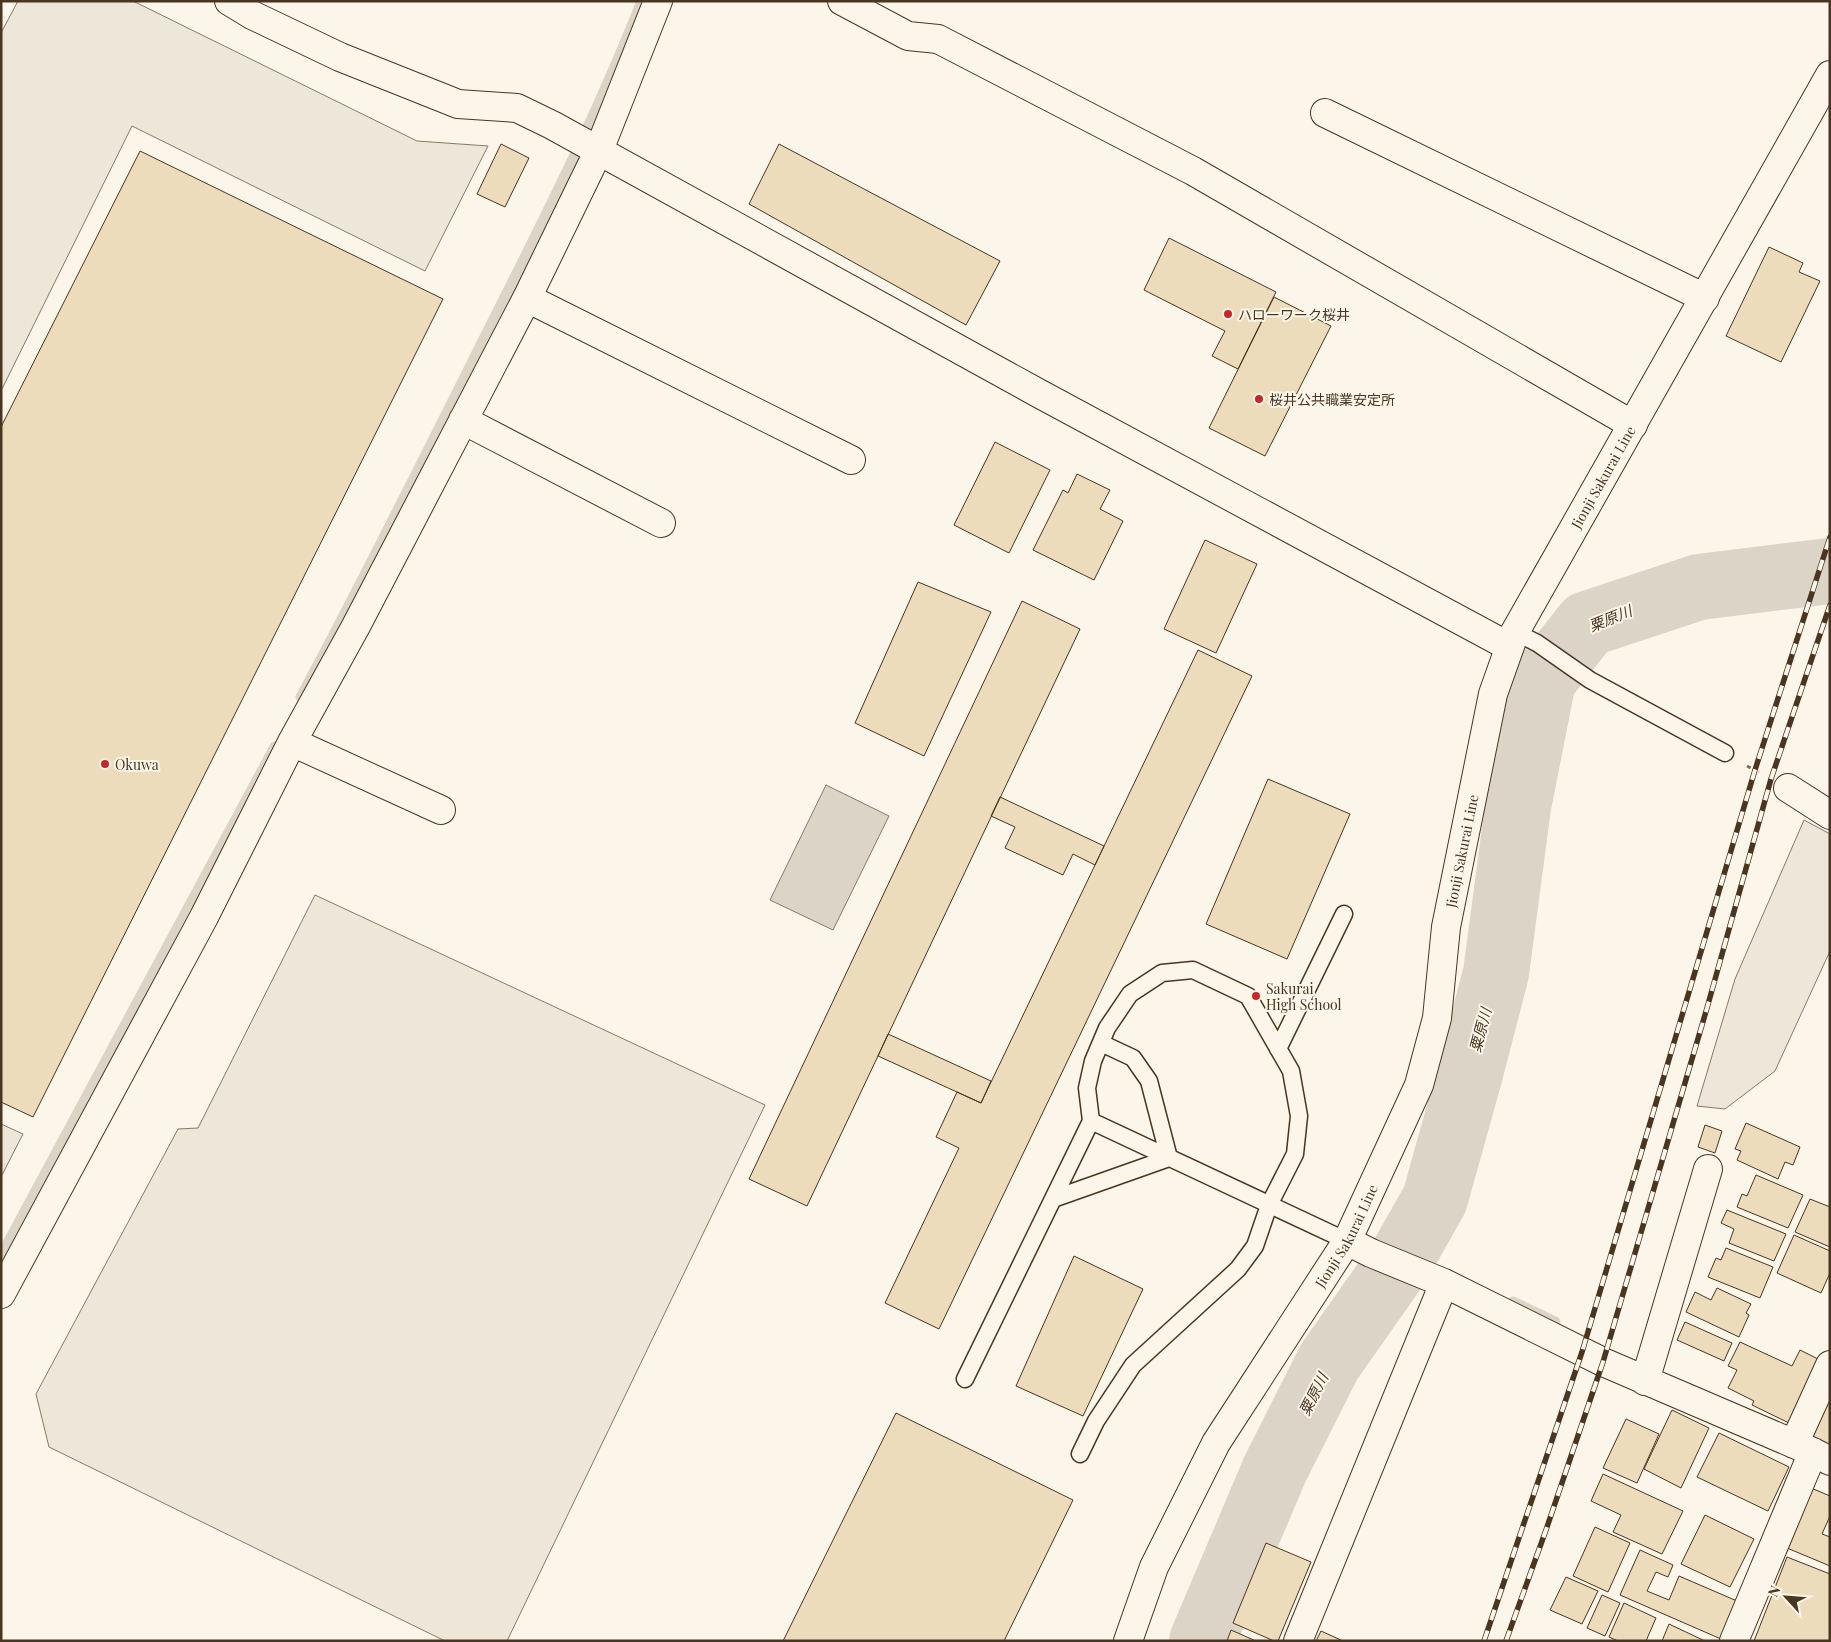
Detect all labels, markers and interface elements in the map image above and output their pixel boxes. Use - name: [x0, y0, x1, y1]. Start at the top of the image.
- place label: ハローワーク桜井: [1238, 305, 1350, 324]
- marker: ハローワーク桜井: [1222, 308, 1234, 320]
- place label: 桜井公共職業安定所: [1269, 390, 1395, 409]
- marker: 桜井公共職業安定所: [1253, 393, 1265, 405]
- street label: Jionji Sakurai Line: [1566, 422, 1639, 533]
- water label: 粟原川: [1585, 600, 1636, 636]
- place label: Okuwa: [115, 755, 159, 774]
- marker: Okuwa: [99, 758, 111, 770]
- street label: Jionji Sakurai Line: [1440, 793, 1482, 910]
- place label: Sakurai High School: [1266, 979, 1342, 1014]
- marker: Sakurai High School: [1250, 990, 1262, 1002]
- water label: 粟原川: [1465, 1004, 1496, 1054]
- street label: Jionji Sakurai Line: [1309, 1181, 1381, 1292]
- water label: 粟原川: [1294, 1368, 1333, 1419]
- north arrow: [1761, 1572, 1811, 1622]
- text: N: [1763, 1582, 1785, 1600]

